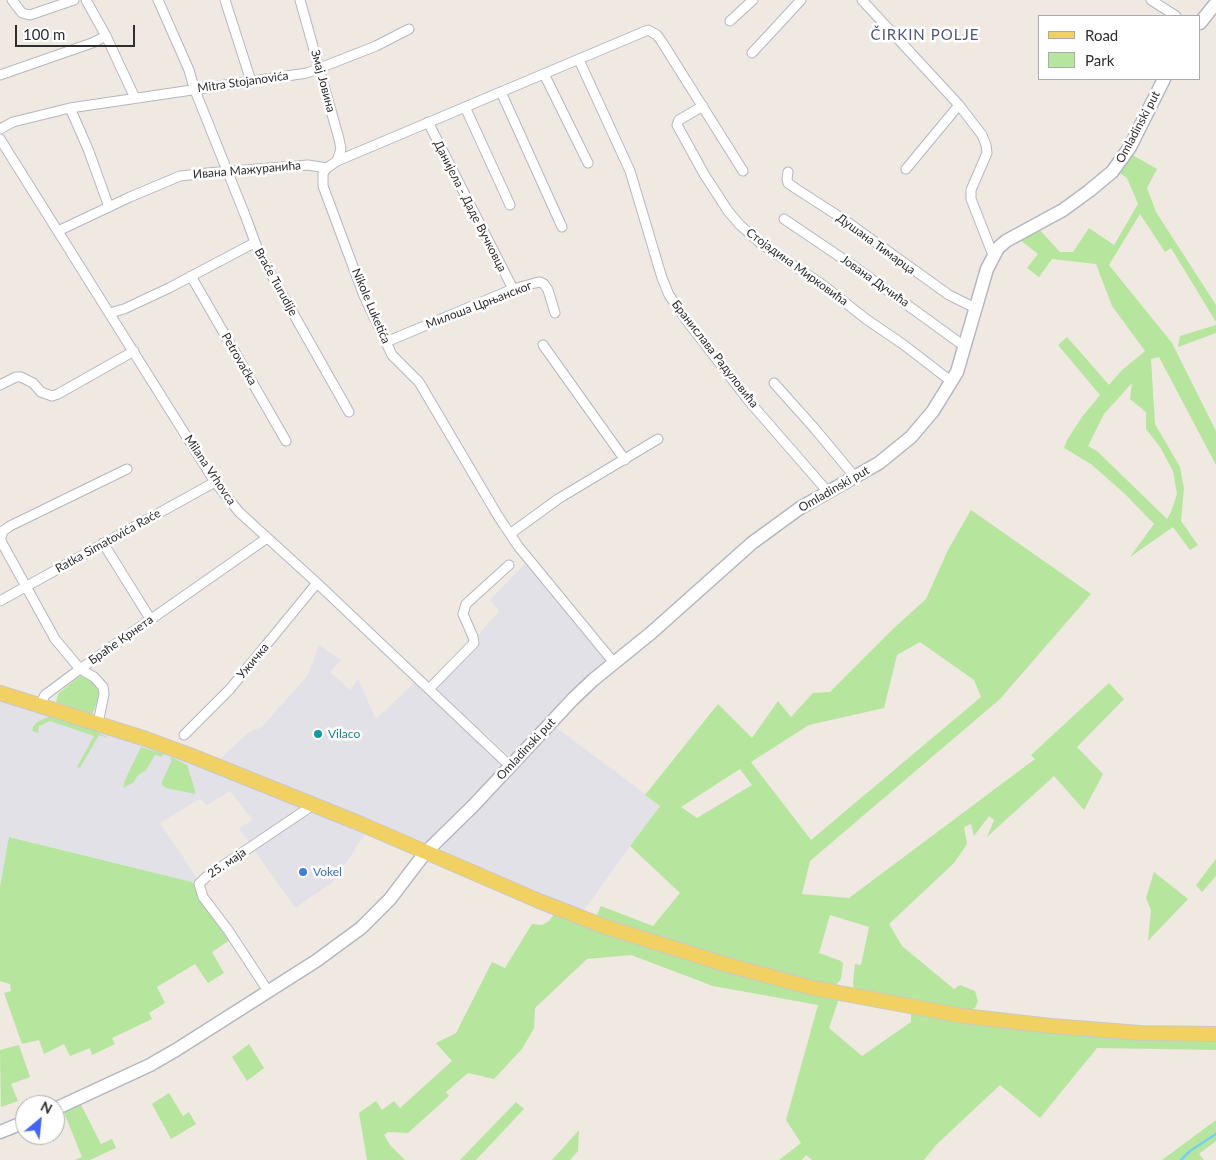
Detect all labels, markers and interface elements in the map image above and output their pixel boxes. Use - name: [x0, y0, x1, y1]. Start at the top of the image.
- scale bar: [18, 15, 138, 47]
- legend: [1038, 15, 1201, 80]
- text: 100 m: [23, 25, 65, 43]
- district label: ČIRKIN POLJE: [869, 26, 981, 44]
- text: Road: [1085, 26, 1118, 44]
- street label: Змај Јовина: [308, 48, 338, 114]
- text: Park: [1085, 51, 1114, 69]
- street label: Mitra Stojanovića: [197, 68, 289, 96]
- street label: Omladinski put: [1113, 89, 1163, 165]
- street label: Данијела - Даде Вучковца: [430, 138, 510, 274]
- street label: Ивана Мажуранића: [192, 158, 302, 182]
- street label: Душана Тимарца: [834, 211, 918, 277]
- street label: Стојадина Мирковића: [743, 225, 851, 309]
- street label: Braće Turudije: [251, 246, 301, 318]
- street label: Јована Дучића: [838, 252, 912, 310]
- street label: Nikole Luketića: [349, 266, 393, 346]
- street label: Милоша Црњанског: [424, 278, 534, 332]
- street label: Бранислава Радуловића: [669, 297, 761, 411]
- street label: Petrovačka: [218, 330, 260, 388]
- street label: Milana Vrhovca: [181, 432, 239, 508]
- street label: Omladinski put: [796, 463, 872, 515]
- street label: Ratka Simatovića Raće: [53, 506, 163, 576]
- street label: Браће Крнета: [86, 612, 156, 668]
- street label: Ужичка: [234, 640, 272, 682]
- street label: Omladinski put: [494, 715, 558, 783]
- place label: Vilaco: [328, 727, 360, 741]
- marker: Vilaco: [312, 728, 324, 740]
- street label: 25. маја: [205, 845, 249, 881]
- place label: Vokel: [313, 865, 342, 879]
- marker: Vokel: [297, 866, 309, 878]
- north arrow: [15, 1095, 65, 1145]
- text: N: [38, 1097, 56, 1117]

